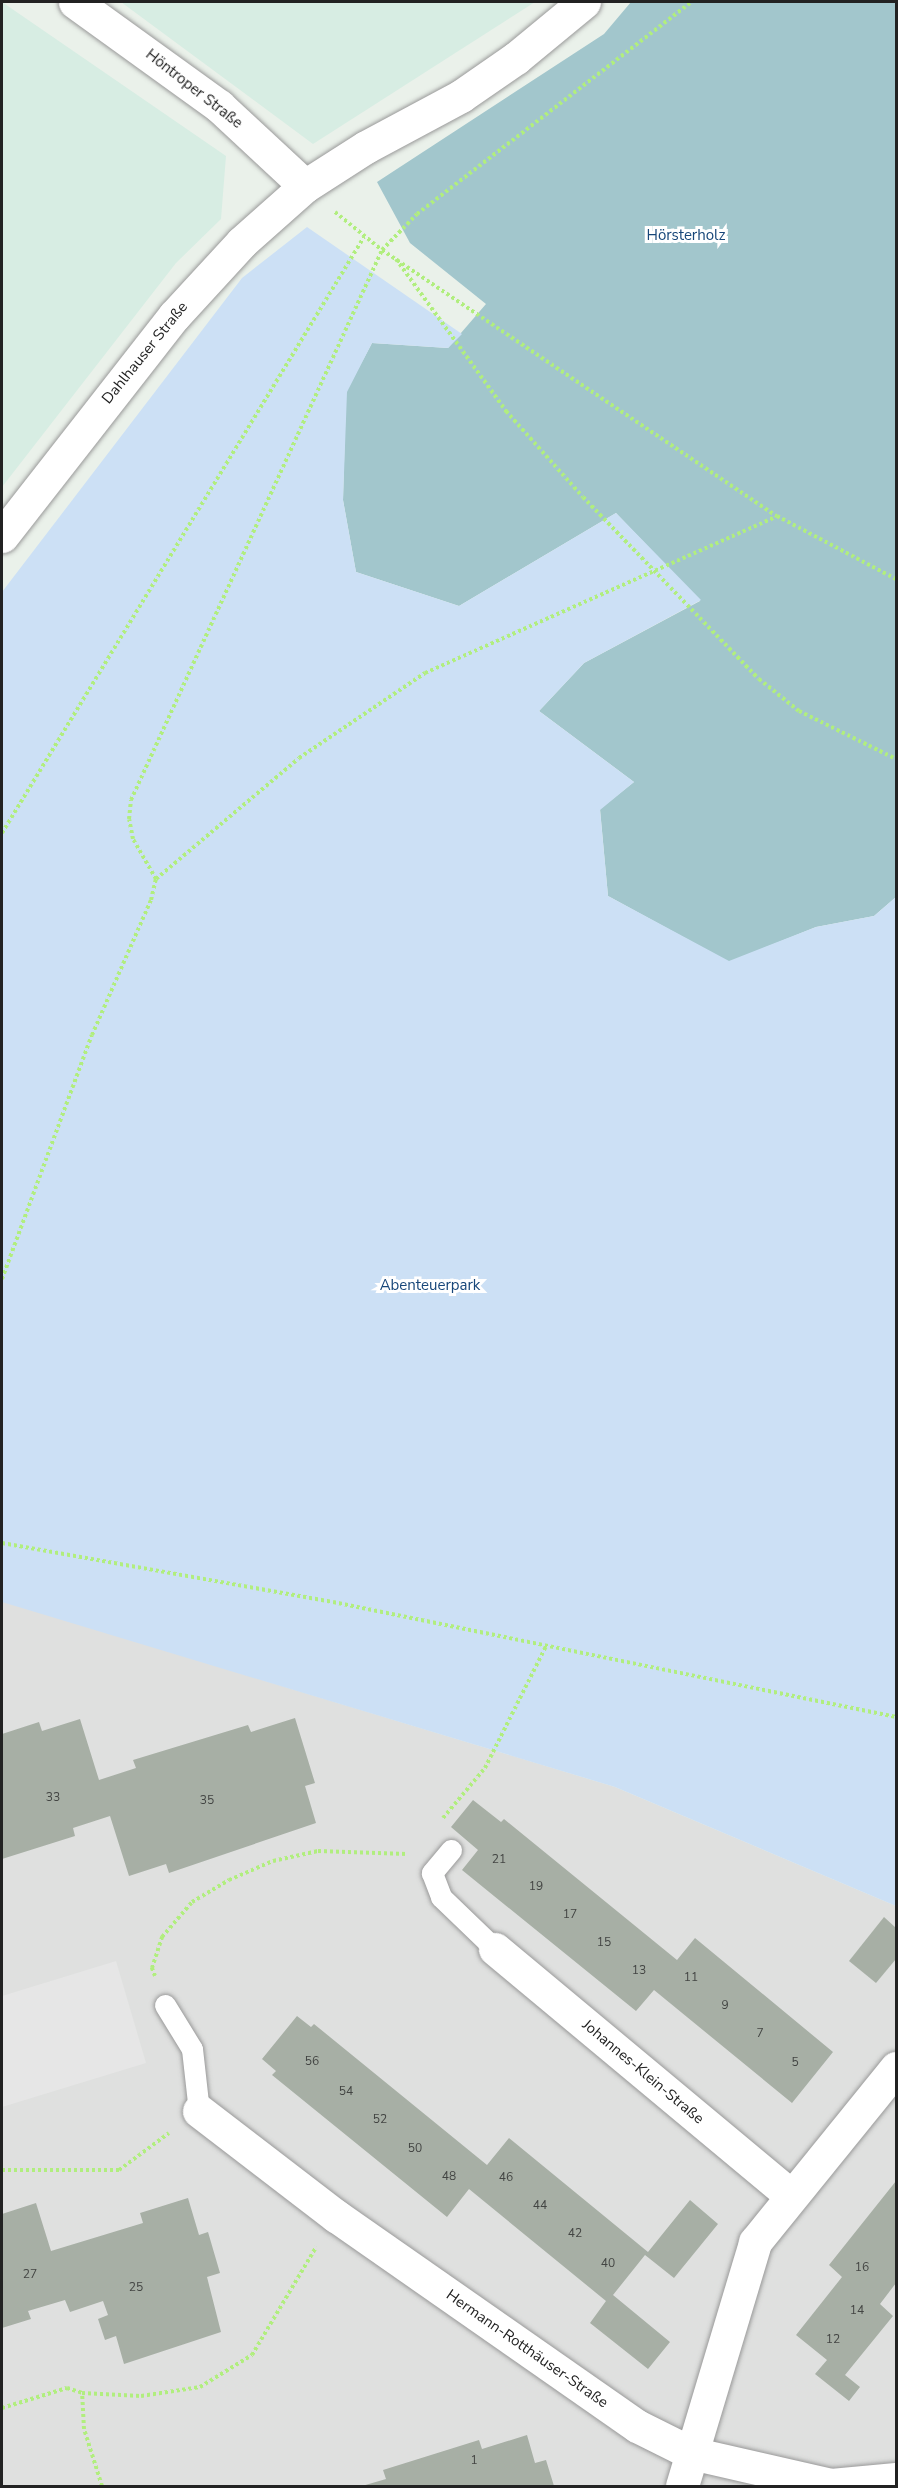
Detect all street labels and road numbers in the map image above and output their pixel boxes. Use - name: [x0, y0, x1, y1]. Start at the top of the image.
- street label: Höntroper Straße: [142, 46, 246, 132]
- street label: Dahlhauser Straße: [98, 298, 192, 408]
- street label: Johannes-Klein-Straße: [579, 2016, 707, 2128]
- street label: Hermann-Rotthäuser-Straße: [443, 2286, 611, 2412]

